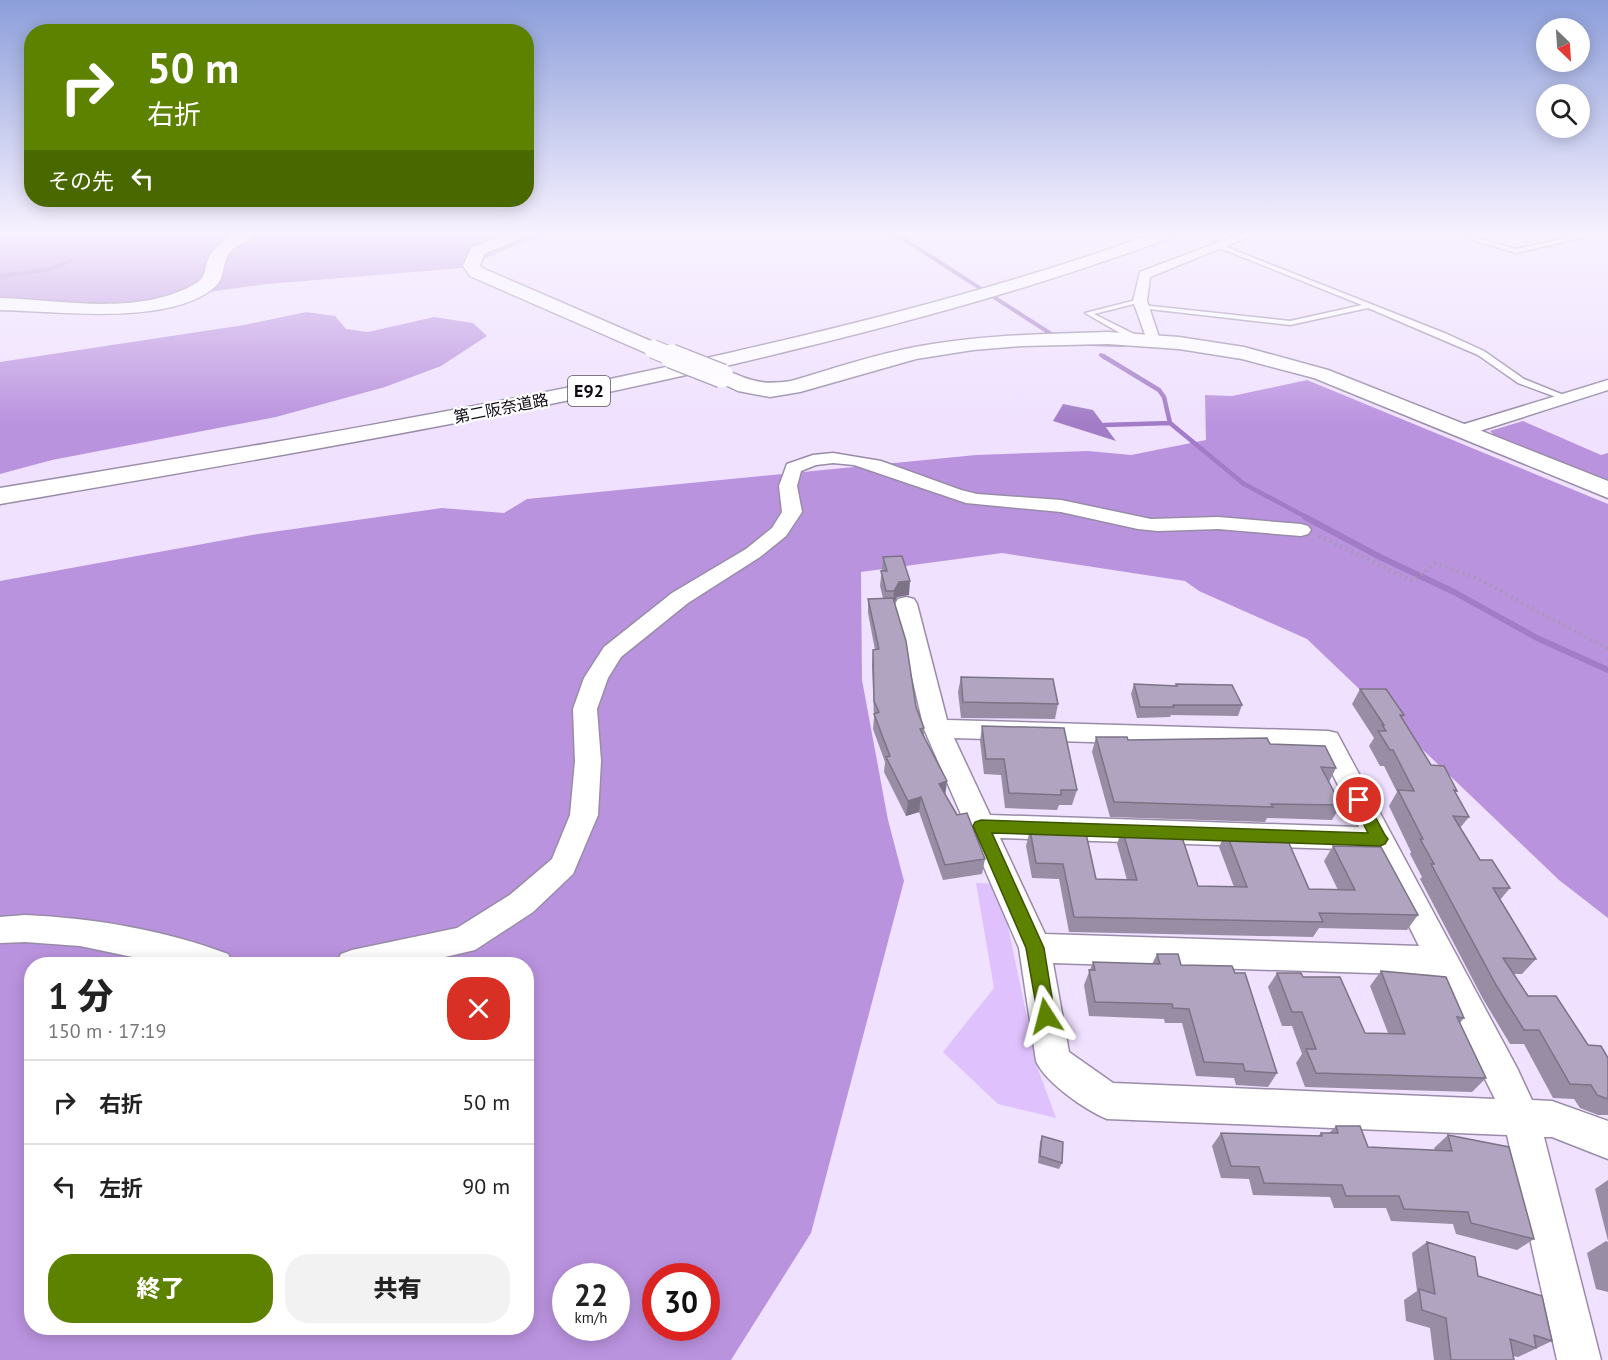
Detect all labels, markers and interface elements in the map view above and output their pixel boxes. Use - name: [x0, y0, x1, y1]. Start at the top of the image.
- north arrow: [1536, 18, 1590, 72]
- map controls: [1536, 18, 1590, 138]
- text: 50 m: [147, 40, 239, 95]
- icon: right: [48, 48, 126, 126]
- button: search: [1536, 84, 1590, 138]
- text: 右折: [147, 97, 201, 131]
- icon: left: [126, 162, 159, 195]
- text: その先: [48, 167, 114, 195]
- road number: E92: [568, 376, 610, 406]
- street label: 第二阪奈道路: [452, 389, 550, 427]
- pin: [1333, 774, 1384, 825]
- icon: arrive: [1342, 783, 1375, 816]
- text: 1 分: [48, 972, 114, 1019]
- button: close: [447, 977, 510, 1040]
- position arrow: [1014, 984, 1078, 1048]
- text: 150 m · 17:19: [48, 1018, 166, 1044]
- icon: right: [48, 1086, 81, 1119]
- text: 50 m: [462, 1088, 510, 1116]
- text: 右折: [99, 1090, 143, 1118]
- icon: left: [48, 1170, 81, 1203]
- text: 90 m: [462, 1172, 510, 1200]
- text: 左折: [99, 1174, 143, 1202]
- button: 終了: [48, 1254, 273, 1323]
- button: 共有: [285, 1254, 510, 1323]
- speed limit sign: 30: [642, 1263, 720, 1341]
- text: 22: [574, 1275, 608, 1314]
- text: km/h: [575, 1308, 607, 1327]

